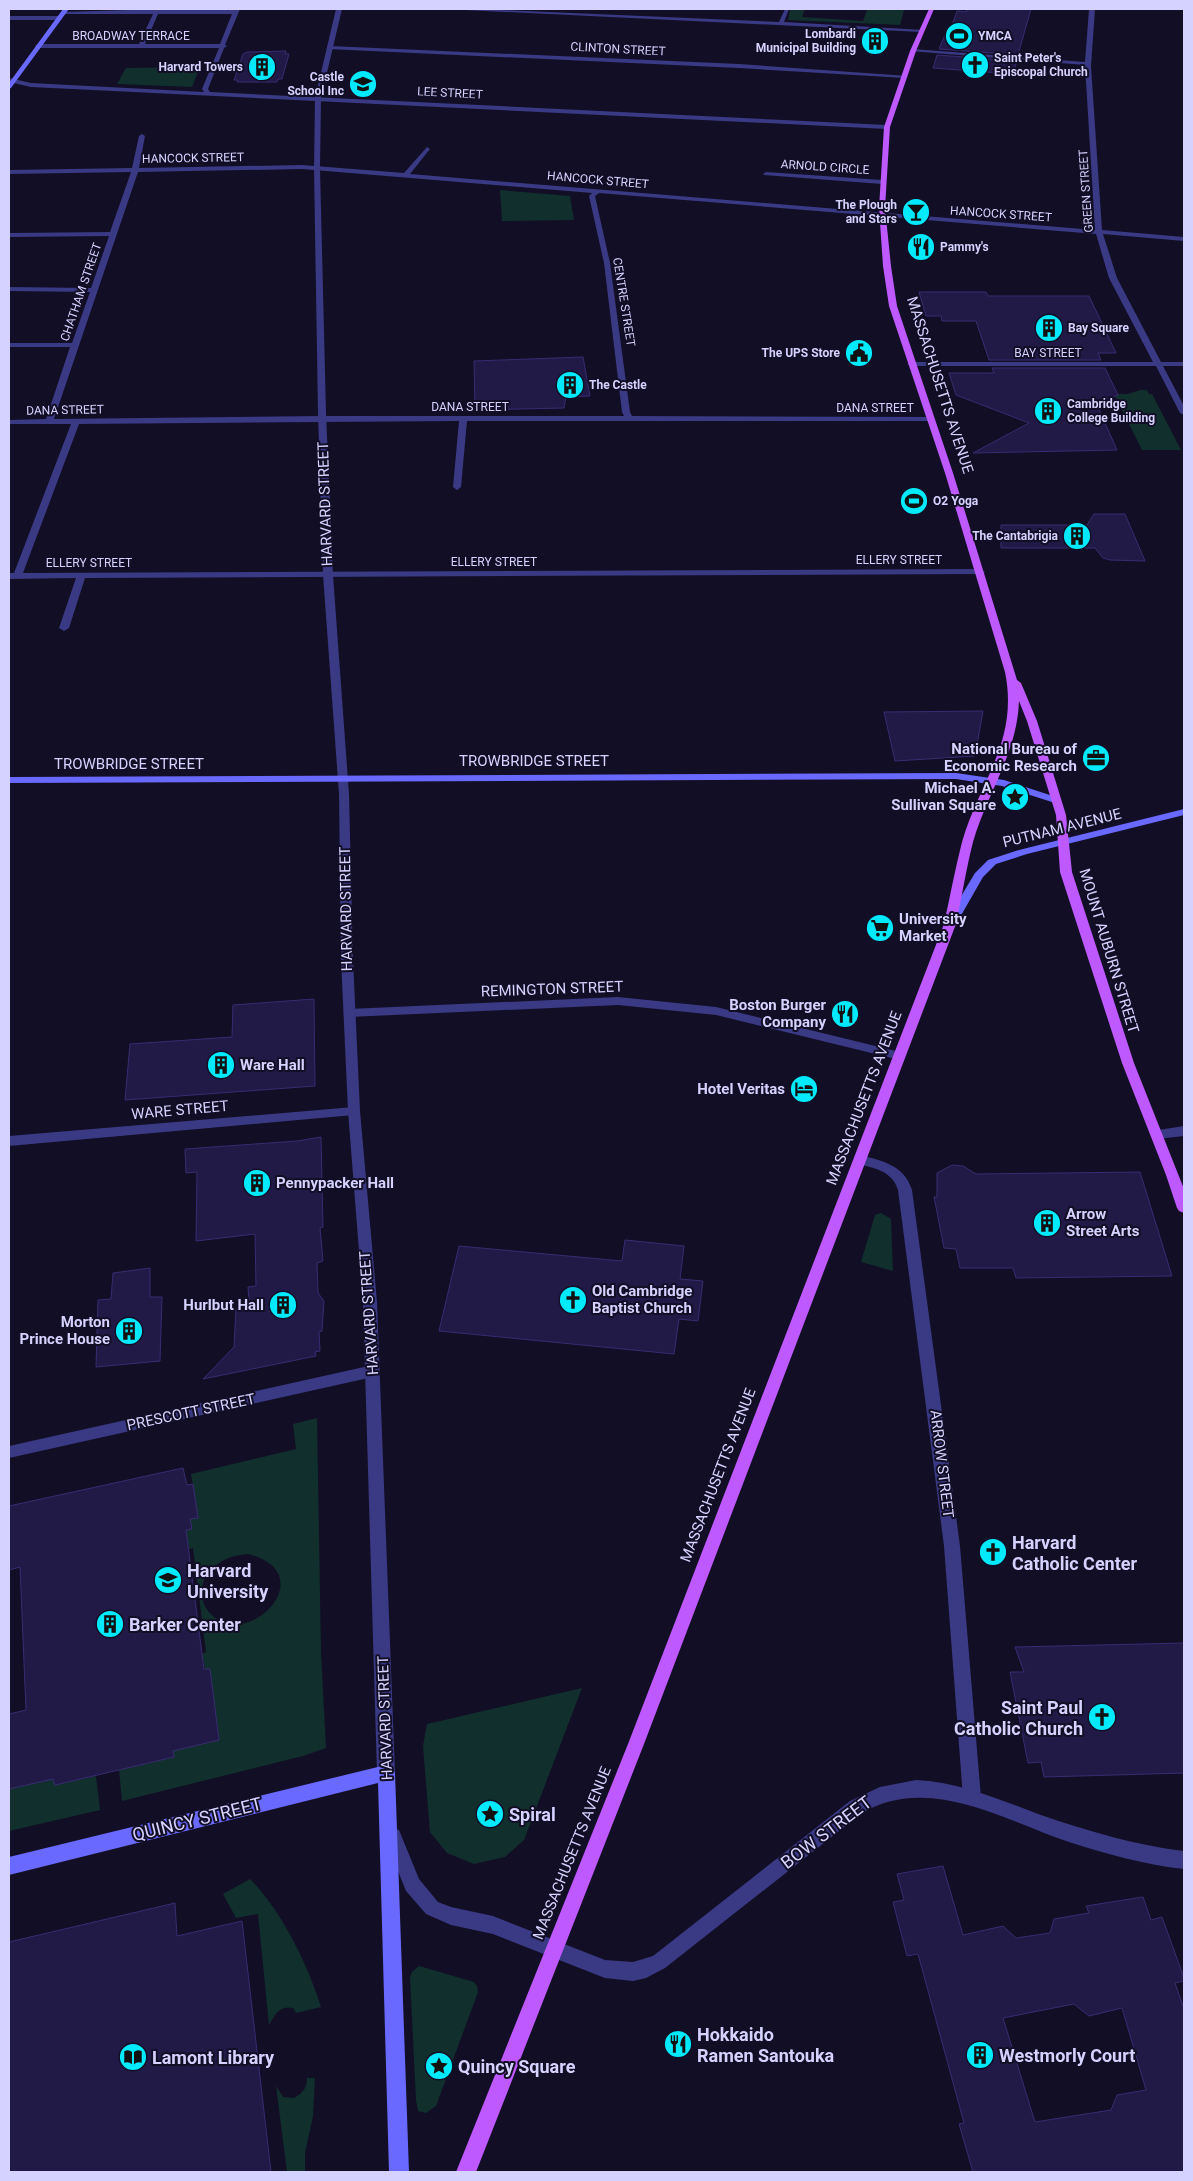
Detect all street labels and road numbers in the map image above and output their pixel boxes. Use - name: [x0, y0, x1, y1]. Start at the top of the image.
- street label: BROADWAY TERRACE: [72, 29, 190, 43]
- street label: CLINTON STREET: [570, 40, 666, 58]
- street label: LEE STREET: [417, 84, 483, 102]
- street label: GREEN STREET: [1076, 149, 1096, 233]
- street label: HANCOCK STREET: [142, 150, 244, 166]
- street label: ARNOLD CIRCLE: [780, 157, 870, 177]
- street label: HANCOCK STREET: [547, 169, 649, 191]
- street label: HANCOCK STREET: [950, 203, 1052, 225]
- street label: CHATHAM STREET: [58, 241, 104, 343]
- street label: CENTRE STREET: [610, 256, 638, 348]
- street label: MASSACHUSETTS AVENUE: [903, 294, 977, 476]
- street label: BAY STREET: [1014, 346, 1082, 360]
- street label: DANA STREET: [431, 400, 509, 414]
- street label: DANA STREET: [836, 401, 914, 415]
- street label: DANA STREET: [26, 402, 104, 418]
- street label: HARVARD STREET: [314, 441, 336, 567]
- street label: ELLERY STREET: [856, 553, 942, 567]
- street label: ELLERY STREET: [451, 555, 537, 569]
- street label: ELLERY STREET: [46, 556, 132, 570]
- street label: TROWBRIDGE STREET: [459, 752, 609, 770]
- street label: TROWBRIDGE STREET: [54, 755, 204, 773]
- street label: PUTNAM AVENUE: [1001, 804, 1124, 851]
- street label: HARVARD STREET: [336, 847, 356, 971]
- street label: MOUNT AUBURN STREET: [1075, 866, 1143, 1036]
- street label: REMINGTON STREET: [480, 978, 624, 1000]
- street label: MASSACHUSETTS AVENUE: [822, 1008, 906, 1188]
- street label: WARE STREET: [131, 1097, 229, 1123]
- street label: HARVARD STREET: [356, 1250, 382, 1376]
- street label: MASSACHUSETTS AVENUE: [676, 1385, 760, 1565]
- street label: PRESCOTT STREET: [125, 1390, 257, 1434]
- street label: ARROW STREET: [926, 1409, 958, 1519]
- street label: HARVARD STREET: [374, 1655, 396, 1781]
- street label: MASSACHUSETTS AVENUE: [529, 1763, 615, 1942]
- street label: BOW STREET: [777, 1791, 876, 1873]
- street label: QUINCY STREET: [130, 1793, 264, 1845]

